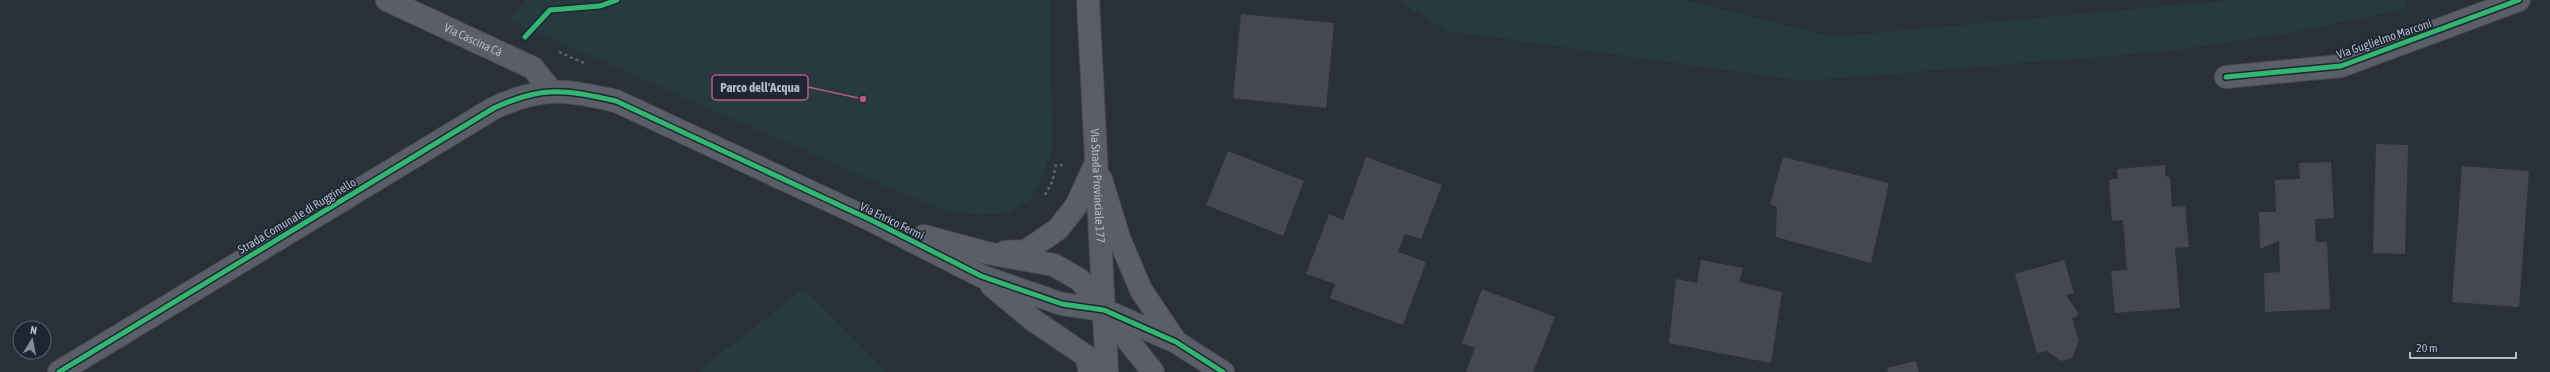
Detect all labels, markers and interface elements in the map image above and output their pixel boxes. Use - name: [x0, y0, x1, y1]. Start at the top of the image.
- street label: Via Guglielmo Marconi: [2335, 16, 2433, 62]
- street label: Via Cascina Cà: [442, 21, 504, 60]
- callout: Parco dell'Acqua: [712, 75, 808, 100]
- text: Parco dell'Acqua: [720, 80, 800, 95]
- street label: Via Strada Provinciale 177: [1088, 128, 1107, 244]
- street label: Strada Comunale di Rugginello: [235, 175, 359, 257]
- street label: Via Enrico Fermi: [858, 199, 926, 243]
- north arrow: [12, 320, 52, 360]
- text: N: [29, 324, 38, 337]
- scale bar: [2410, 334, 2516, 360]
- text: 20 m: [2416, 341, 2438, 355]

